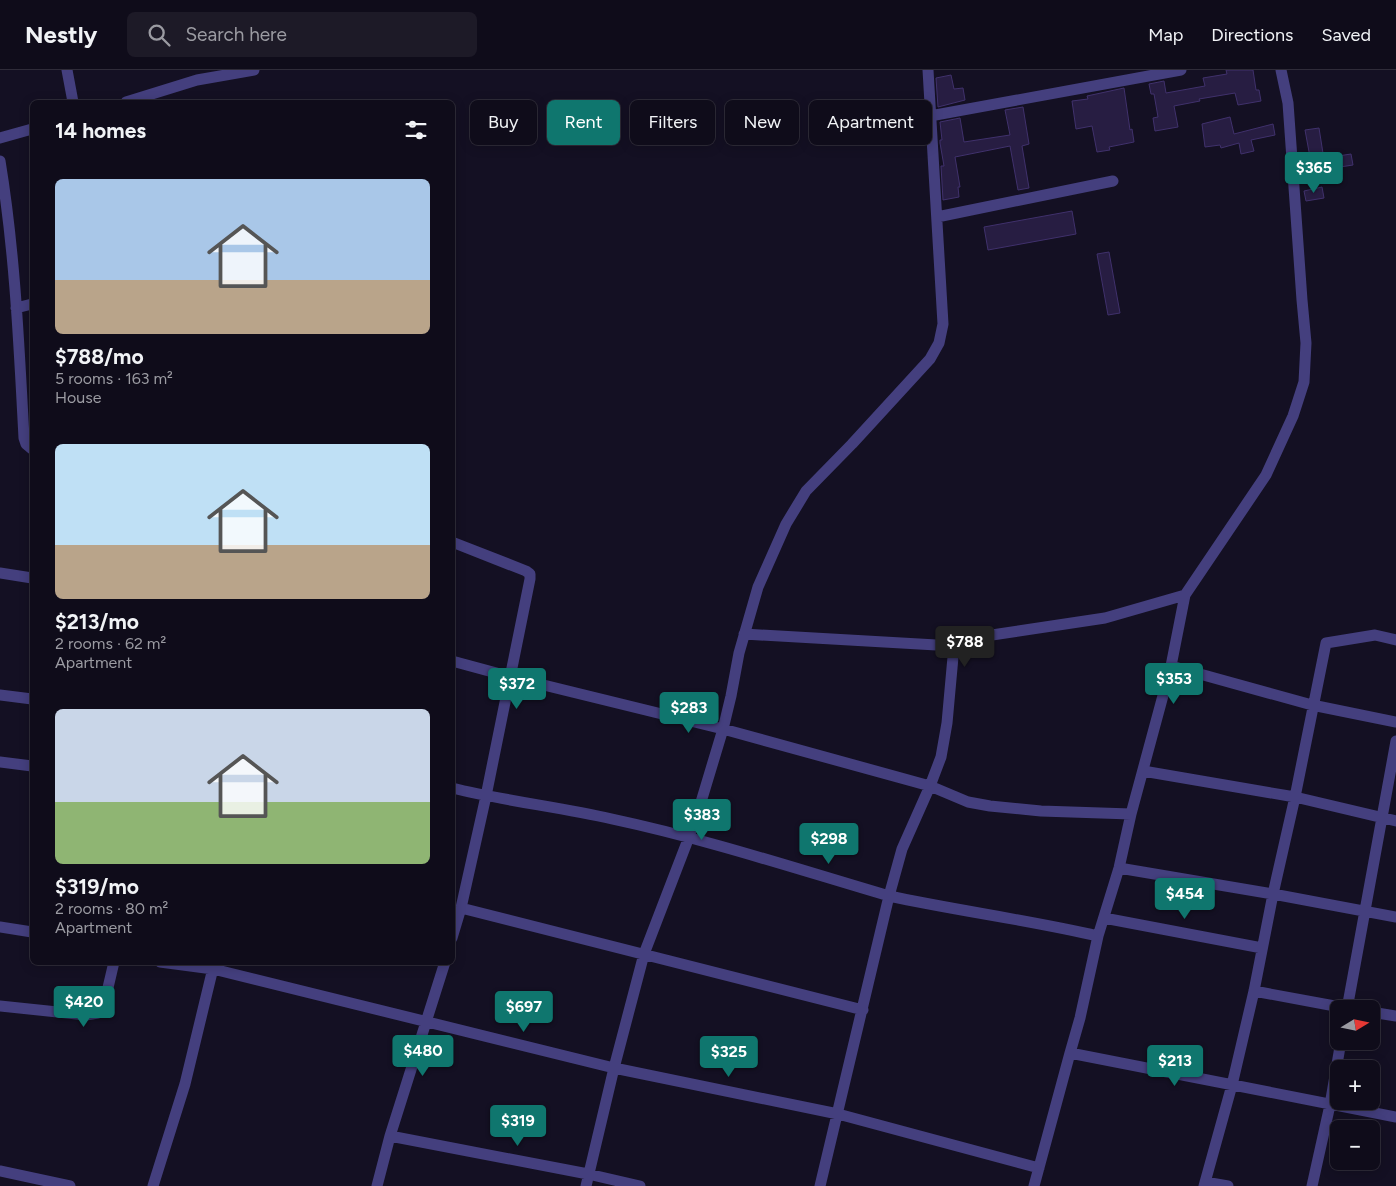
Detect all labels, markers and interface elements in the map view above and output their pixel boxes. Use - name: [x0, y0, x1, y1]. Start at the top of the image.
- search box: [127, 12, 477, 57]
- text: Nestly: [25, 20, 97, 49]
- icon: search: [145, 21, 173, 49]
- text: Search here: [185, 23, 287, 46]
- text: Map: [1148, 24, 1183, 46]
- text: Directions: [1211, 24, 1293, 46]
- text: Saved: [1321, 24, 1371, 46]
- chip: Buy: [470, 100, 537, 145]
- chip: Rent: [547, 100, 620, 145]
- chip: Filters: [630, 100, 715, 145]
- chip: New: [725, 100, 799, 145]
- chip: Apartment: [809, 100, 932, 145]
- icon: filters: [402, 116, 430, 144]
- text: 14 homes: [55, 118, 146, 143]
- pin: $365: [1284, 152, 1344, 194]
- text: $365: [1296, 158, 1332, 177]
- icon: home: [198, 211, 288, 301]
- text: $788/mo: [55, 344, 144, 369]
- text: 5 rooms · 163 m²: [55, 369, 173, 388]
- text: House: [55, 388, 101, 407]
- icon: home: [198, 476, 288, 566]
- text: $213/mo: [55, 609, 139, 634]
- pin: $788: [935, 626, 995, 668]
- text: $788: [946, 632, 984, 651]
- text: 2 rooms · 62 m²: [55, 634, 166, 653]
- text: Apartment: [55, 653, 132, 672]
- pin: $353: [1144, 662, 1204, 705]
- pin: $372: [487, 668, 547, 710]
- text: $353: [1156, 669, 1192, 688]
- text: $372: [499, 674, 535, 693]
- pin: $283: [659, 692, 719, 734]
- text: $283: [671, 698, 707, 717]
- icon: home: [198, 741, 288, 831]
- pin: $383: [672, 798, 732, 841]
- text: $383: [684, 805, 720, 824]
- pin: $298: [799, 822, 859, 865]
- text: $298: [810, 829, 848, 848]
- text: $319/mo: [55, 874, 139, 899]
- pin: $454: [1155, 878, 1215, 920]
- text: $454: [1166, 884, 1204, 903]
- text: 2 rooms · 80 m²: [55, 899, 168, 918]
- text: Apartment: [55, 918, 132, 937]
- pin: $420: [54, 986, 114, 1028]
- pin: $697: [494, 990, 554, 1033]
- text: $420: [65, 992, 103, 1011]
- text: $697: [506, 997, 542, 1016]
- north arrow: [1330, 1000, 1380, 1050]
- map controls: [1330, 1000, 1380, 1170]
- pin: $480: [393, 1034, 453, 1077]
- pin: $325: [699, 1036, 759, 1078]
- text: $480: [403, 1041, 443, 1060]
- text: $325: [711, 1042, 747, 1061]
- pin: $213: [1145, 1044, 1205, 1087]
- text: $213: [1158, 1051, 1192, 1070]
- button: +: [1330, 1060, 1380, 1110]
- pin: $319: [488, 1104, 548, 1147]
- text: $319: [501, 1111, 535, 1130]
- button: −: [1330, 1120, 1380, 1170]

